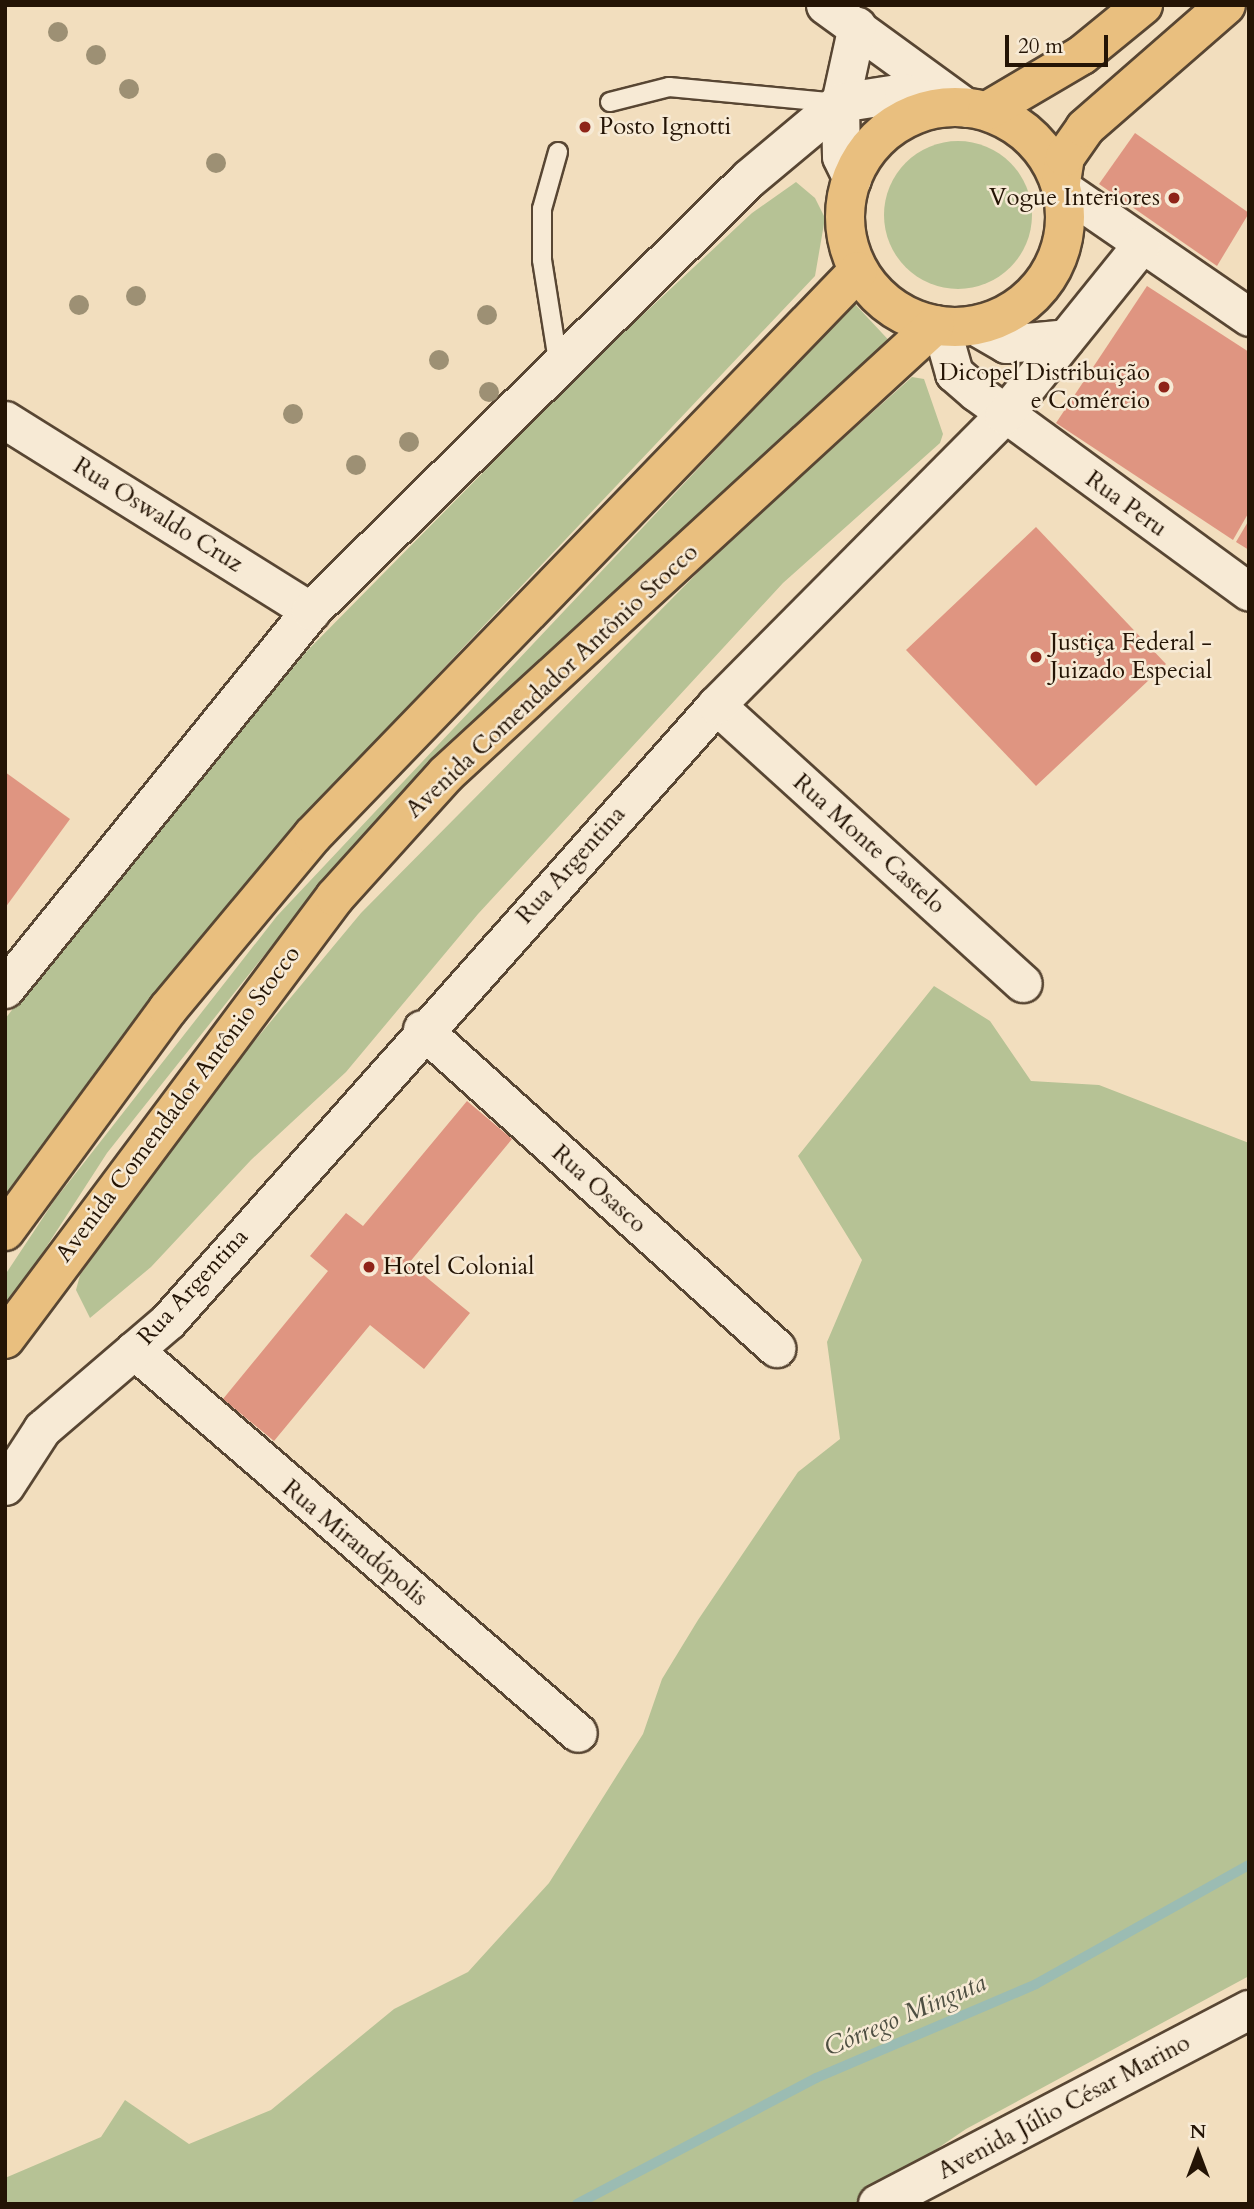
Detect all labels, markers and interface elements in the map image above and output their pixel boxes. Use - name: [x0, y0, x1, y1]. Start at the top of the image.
- scale bar: [1009, 21, 1112, 65]
- text: 20 m: [1018, 32, 1063, 61]
- place label: Posto Ignotti: [599, 113, 731, 141]
- marker: Posto Ignotti: [577, 119, 593, 135]
- place label: Vogue Interiores: [989, 184, 1160, 212]
- marker: Vogue Interiores: [1166, 190, 1182, 206]
- place label: Dicopel Distribuição e Comércio: [939, 359, 1150, 415]
- marker: Dicopel Distribuição e Comércio: [1156, 379, 1172, 395]
- street label: Rua Oswaldo Cruz: [68, 451, 248, 579]
- street label: Rua Peru: [1080, 465, 1172, 543]
- street label: Avenida Comendador Antônio Stocco: [400, 538, 704, 824]
- place label: Justiça Federal - Juizado Especial: [1050, 629, 1212, 685]
- marker: Justiça Federal - Juizado Especial: [1028, 649, 1044, 665]
- street label: Rua Monte Castelo: [787, 768, 951, 920]
- street label: Rua Argentina: [511, 800, 631, 930]
- street label: Avenida Comendador Antônio Stocco: [49, 940, 307, 1268]
- street label: Rua Osasco: [546, 1139, 652, 1239]
- street label: Rua Argentina: [132, 1223, 254, 1351]
- place label: Hotel Colonial: [383, 1253, 534, 1281]
- marker: Hotel Colonial: [361, 1259, 377, 1275]
- street label: Rua Mirandópolis: [276, 1474, 434, 1612]
- water label: Córrego Minguta: [819, 1967, 991, 2063]
- street label: Avenida Júlio César Marino: [933, 2028, 1195, 2186]
- north arrow: [1163, 2118, 1233, 2188]
- text: N: [1190, 2119, 1206, 2145]

